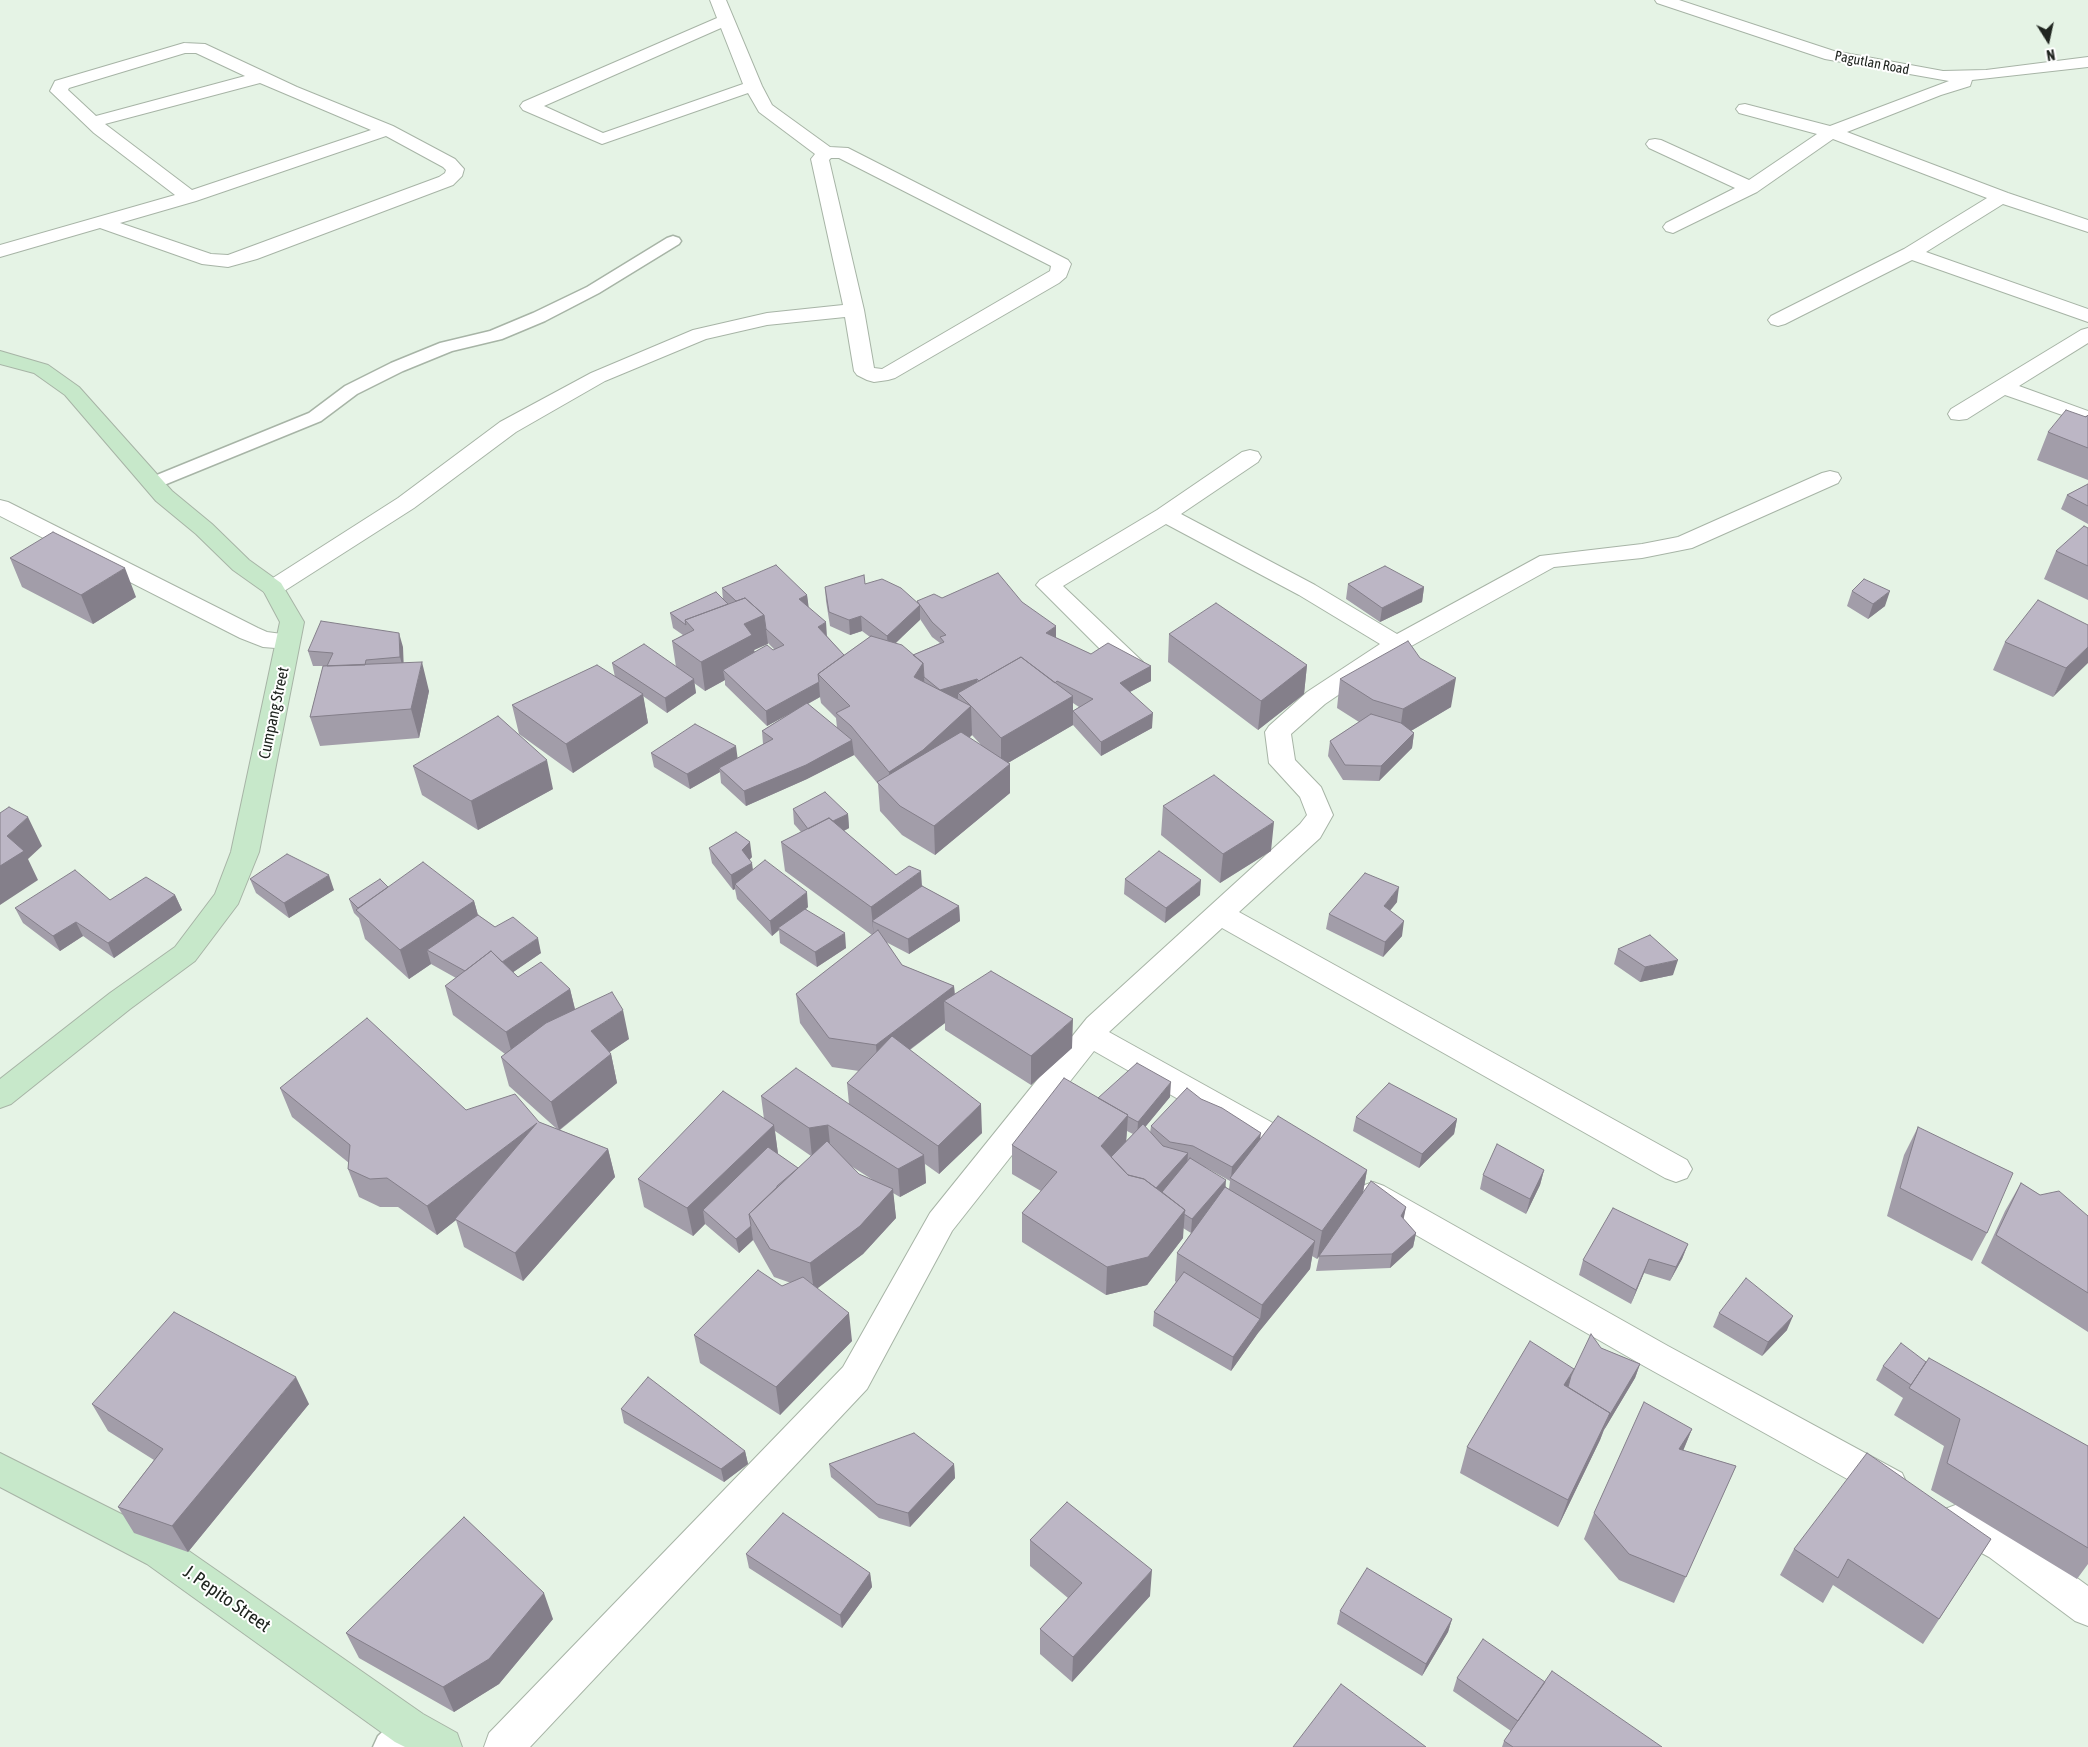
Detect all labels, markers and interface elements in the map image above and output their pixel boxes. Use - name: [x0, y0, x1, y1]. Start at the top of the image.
- north arrow: [2023, 15, 2073, 65]
- text: N: [2045, 46, 2056, 63]
- street label: Pagutlan Road: [1833, 48, 1911, 78]
- street label: Cumpang Street: [255, 665, 293, 761]
- street label: J. Pepito Street: [179, 1561, 275, 1637]

